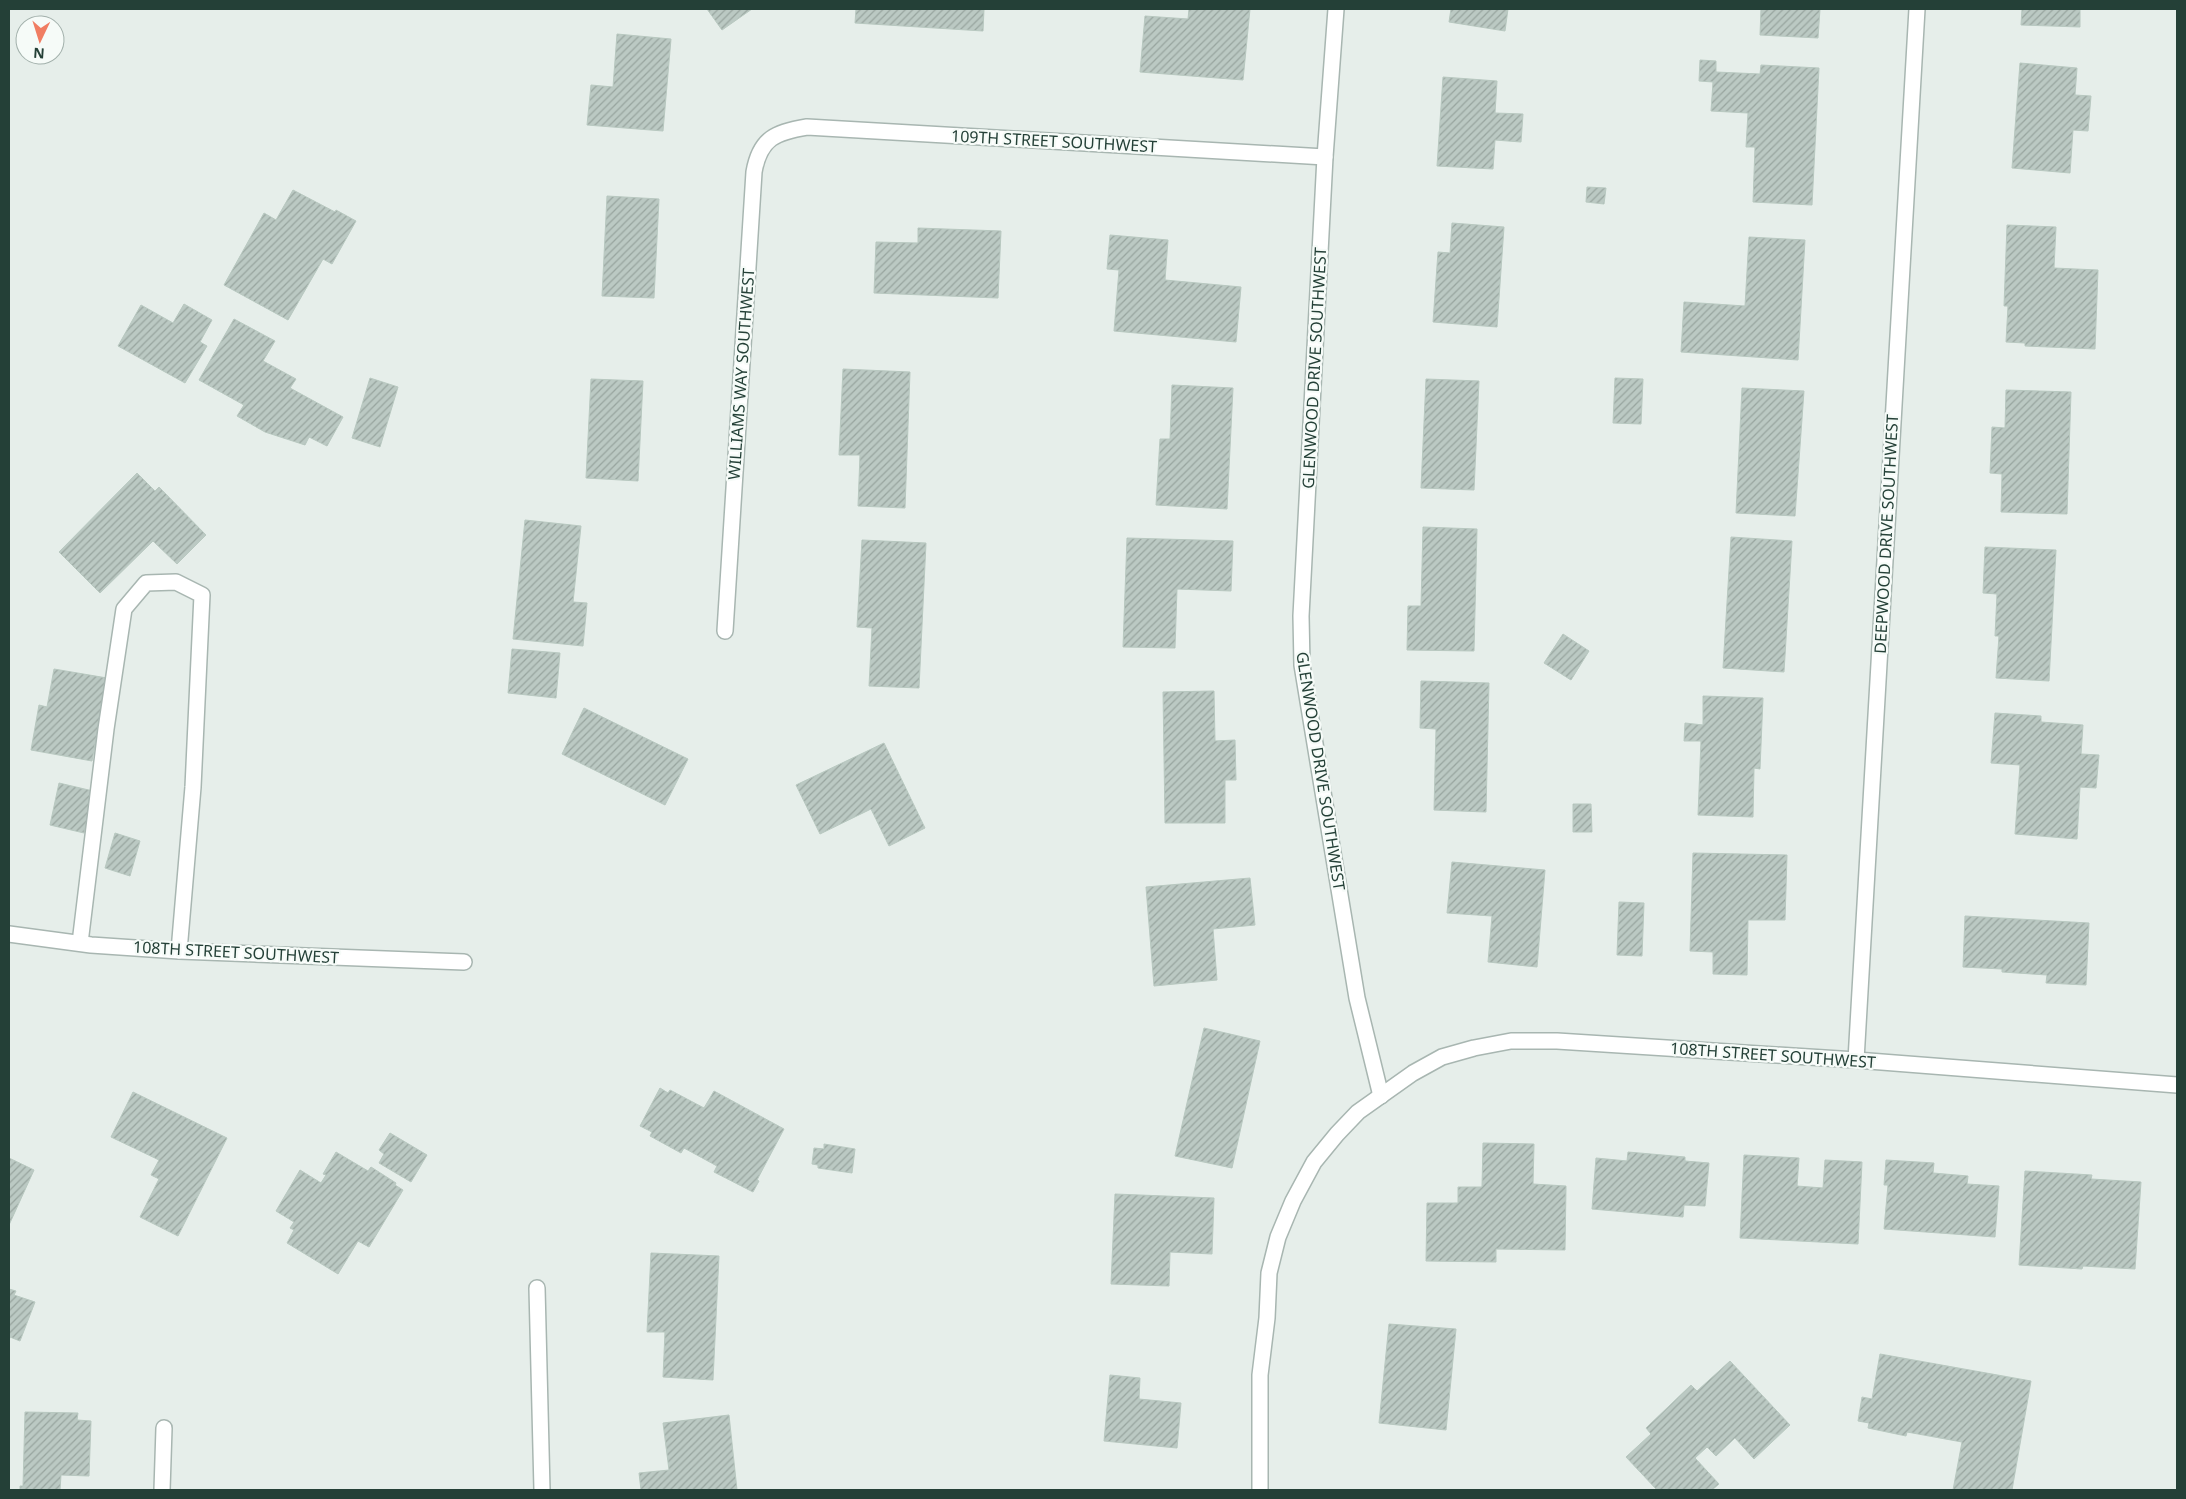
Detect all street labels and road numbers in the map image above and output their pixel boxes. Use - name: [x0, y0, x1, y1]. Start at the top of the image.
- street label: 109TH STREET SOUTHWEST: [951, 125, 1158, 157]
- street label: GLENWOOD DRIVE SOUTHWEST: [1297, 247, 1331, 489]
- street label: WILLIAMS WAY SOUTHWEST: [723, 267, 759, 481]
- street label: DEEPWOOD DRIVE SOUTHWEST: [1869, 414, 1903, 654]
- street label: GLENWOOD DRIVE SOUTHWEST: [1291, 650, 1351, 892]
- street label: 108TH STREET SOUTHWEST: [133, 936, 340, 968]
- street label: 108TH STREET SOUTHWEST: [1669, 1037, 1877, 1073]

